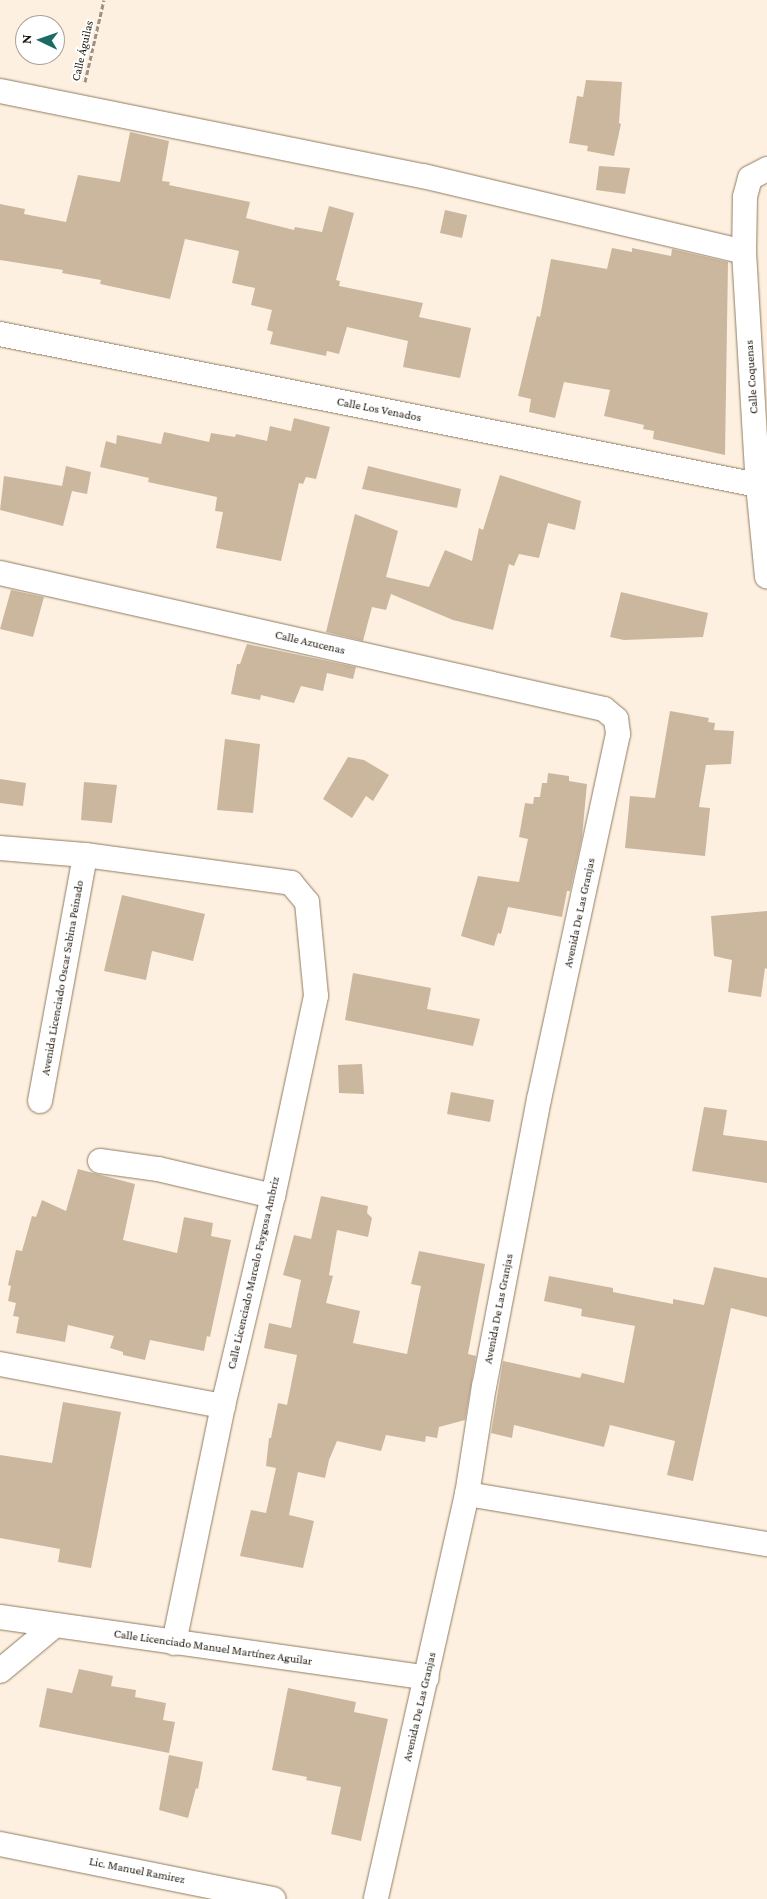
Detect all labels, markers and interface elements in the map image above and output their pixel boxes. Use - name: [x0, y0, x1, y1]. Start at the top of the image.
- north arrow: [15, 15, 65, 65]
- street label: Calle Águilas: [69, 19, 97, 83]
- text: N: [18, 34, 34, 44]
- street label: Calle Coquenas: [742, 340, 762, 414]
- street label: Calle Los Venados: [335, 395, 423, 425]
- street label: Calle Azucenas: [274, 628, 346, 658]
- street label: Avenida De Las Granjas: [561, 857, 599, 969]
- street label: Avenida Licenciado Oscar Sabina Peinado: [39, 879, 87, 1077]
- street label: Calle Licenciado Marcelo Faygosa Ambriz: [225, 1175, 283, 1371]
- street label: Avenida De Las Granjas: [481, 1253, 517, 1365]
- street label: Calle Licenciado Manuel Martínez Aguilar: [113, 1627, 313, 1669]
- street label: Avenida De Las Granjas: [400, 1651, 440, 1763]
- street label: Lic. Manuel Ramirez: [88, 1855, 186, 1887]

